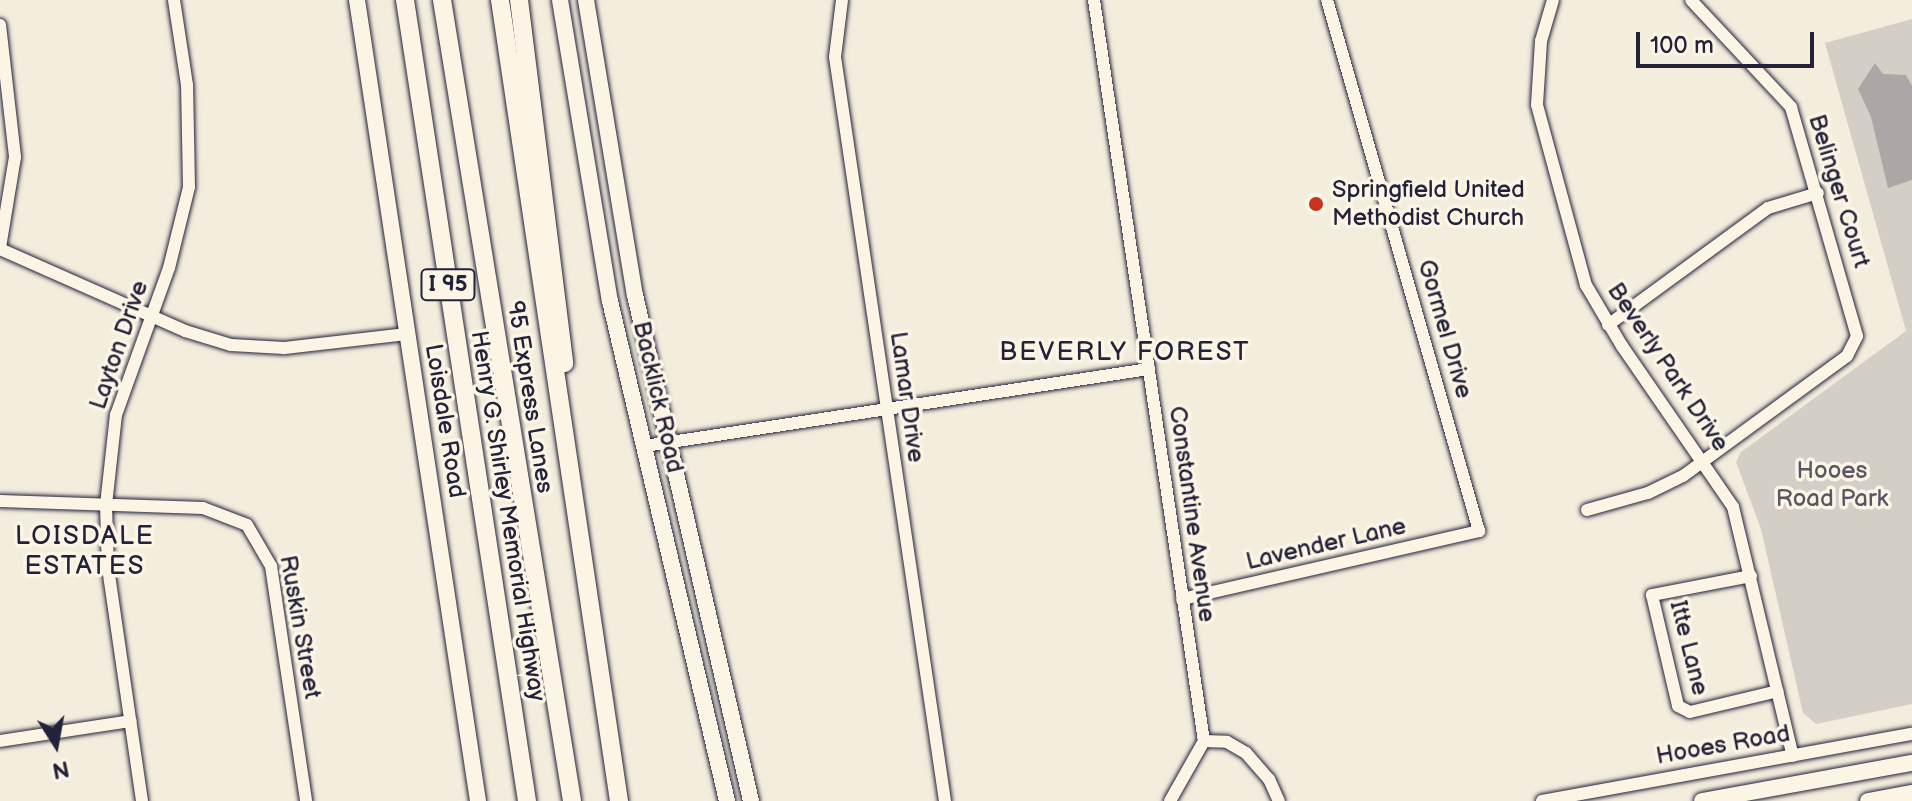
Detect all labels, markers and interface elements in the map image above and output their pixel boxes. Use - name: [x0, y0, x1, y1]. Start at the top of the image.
- scale bar: [1640, 16, 1818, 66]
- text: 100 m: [1650, 31, 1714, 60]
- street label: Belinger Court: [1802, 111, 1876, 271]
- place label: Springfield United Methodist Church: [1332, 176, 1525, 232]
- marker: Springfield United Methodist Church: [1307, 195, 1325, 213]
- street label: Gormel Drive: [1412, 256, 1478, 402]
- road number: I 95: [420, 267, 476, 303]
- street label: Layton Drive: [84, 277, 154, 413]
- street label: Beverly Park Drive: [1601, 277, 1735, 457]
- street label: 95 Express Lanes: [501, 299, 559, 495]
- street label: Backlick Road: [627, 318, 689, 476]
- street label: Henry G. Shirley Memorial Highway: [464, 327, 552, 705]
- street label: Lamar Drive: [884, 330, 930, 464]
- district label: BEVERLY FOREST: [999, 337, 1251, 369]
- street label: Loisdale Road: [419, 342, 471, 500]
- street label: Constantine Avenue: [1163, 404, 1221, 624]
- park label: Hooes Road Park: [1776, 457, 1888, 513]
- street label: Lavender Lane: [1243, 512, 1409, 576]
- district label: LOISDALE ESTATES: [15, 521, 155, 582]
- street label: Ruskin Street: [273, 553, 327, 701]
- street label: Itte Lane: [1663, 598, 1715, 698]
- north arrow: [16, 705, 96, 785]
- street label: Hooes Road: [1654, 719, 1792, 771]
- text: N: [50, 754, 71, 784]

